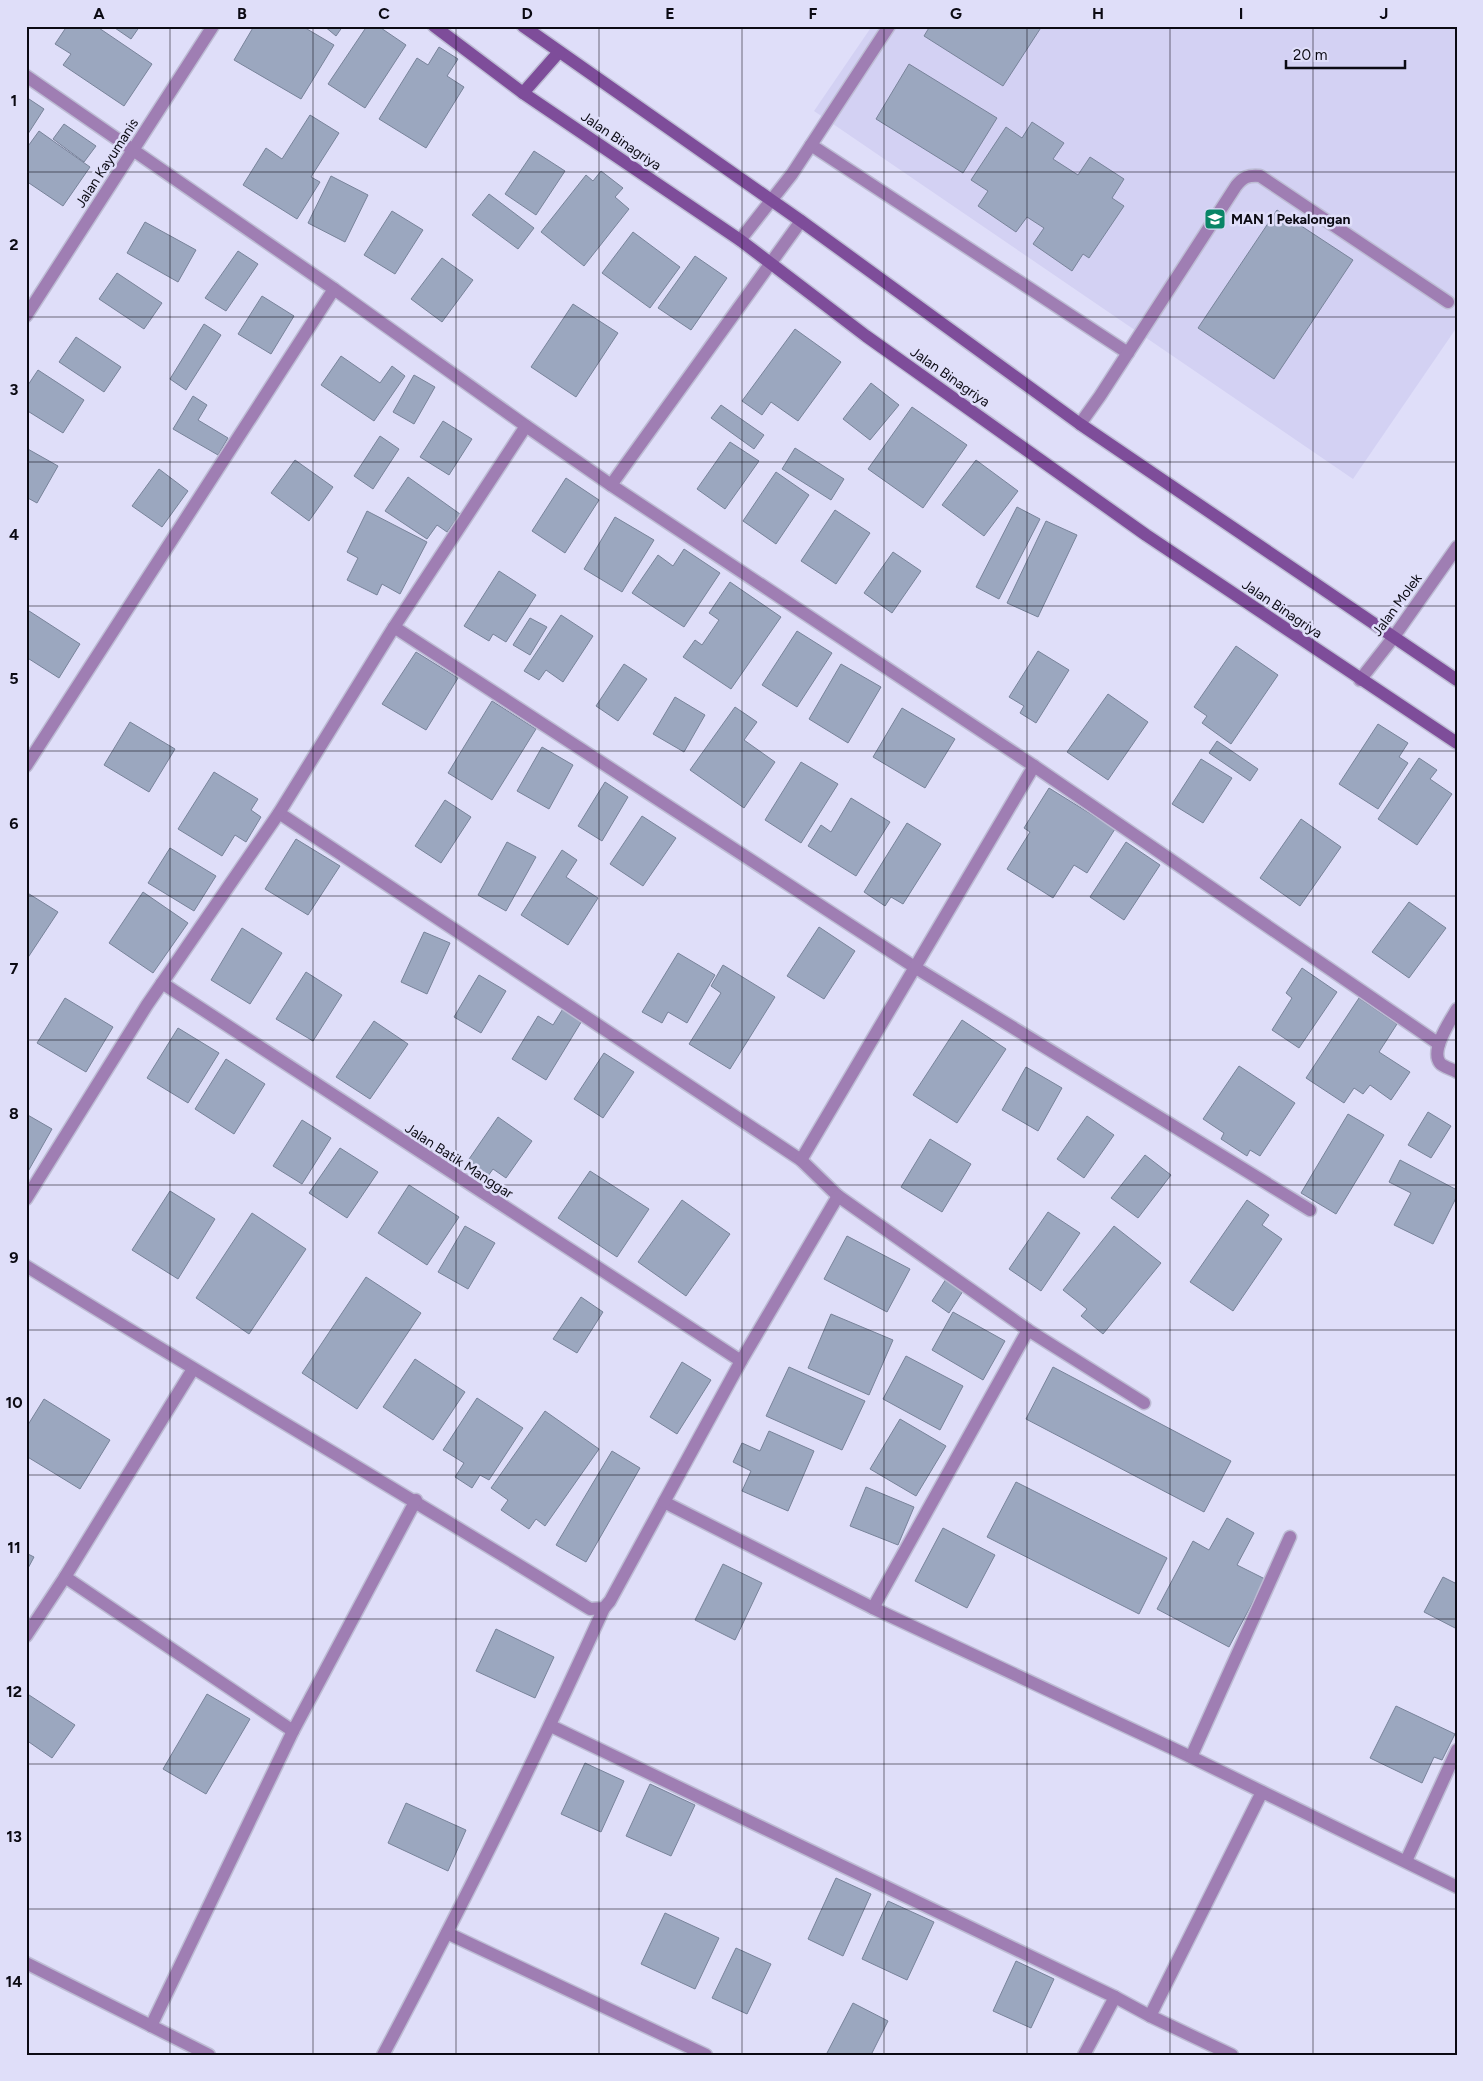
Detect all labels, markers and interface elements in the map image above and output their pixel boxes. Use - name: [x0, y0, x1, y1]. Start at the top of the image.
- text: A: [93, 4, 105, 23]
- text: B: [237, 4, 247, 23]
- text: C: [378, 4, 390, 23]
- text: D: [521, 4, 533, 23]
- text: E: [665, 4, 675, 23]
- text: F: [809, 4, 818, 23]
- text: G: [950, 4, 962, 23]
- text: H: [1092, 4, 1104, 23]
- text: I: [1239, 4, 1243, 23]
- text: J: [1380, 4, 1388, 23]
- scale bar: [1286, 38, 1404, 70]
- text: 20 m: [1293, 46, 1327, 64]
- text: 1: [11, 91, 17, 110]
- street label: Jalan Binagriya: [578, 108, 664, 174]
- street label: Jalan Kayumanis: [72, 115, 142, 211]
- school or university icon: MAN 1 Pekalongan: [1203, 207, 1227, 231]
- place label: MAN 1 Pekalongan: [1231, 211, 1350, 228]
- text: 2: [9, 235, 19, 254]
- street label: Jalan Binagriya: [907, 343, 993, 411]
- text: 3: [10, 380, 19, 399]
- text: 4: [9, 525, 19, 544]
- street label: Jalan Molek: [1369, 570, 1426, 640]
- street label: Jalan Binagriya: [1239, 576, 1325, 642]
- text: 5: [9, 669, 19, 688]
- text: 6: [9, 814, 19, 833]
- text: 7: [10, 959, 19, 978]
- text: 8: [9, 1104, 19, 1123]
- street label: Jalan Batik Manggar: [402, 1120, 516, 1202]
- text: 9: [9, 1248, 19, 1267]
- text: 10: [5, 1393, 23, 1412]
- text: 11: [7, 1538, 21, 1557]
- text: 12: [6, 1682, 22, 1701]
- text: 13: [6, 1827, 22, 1846]
- text: 14: [6, 1972, 22, 1991]

